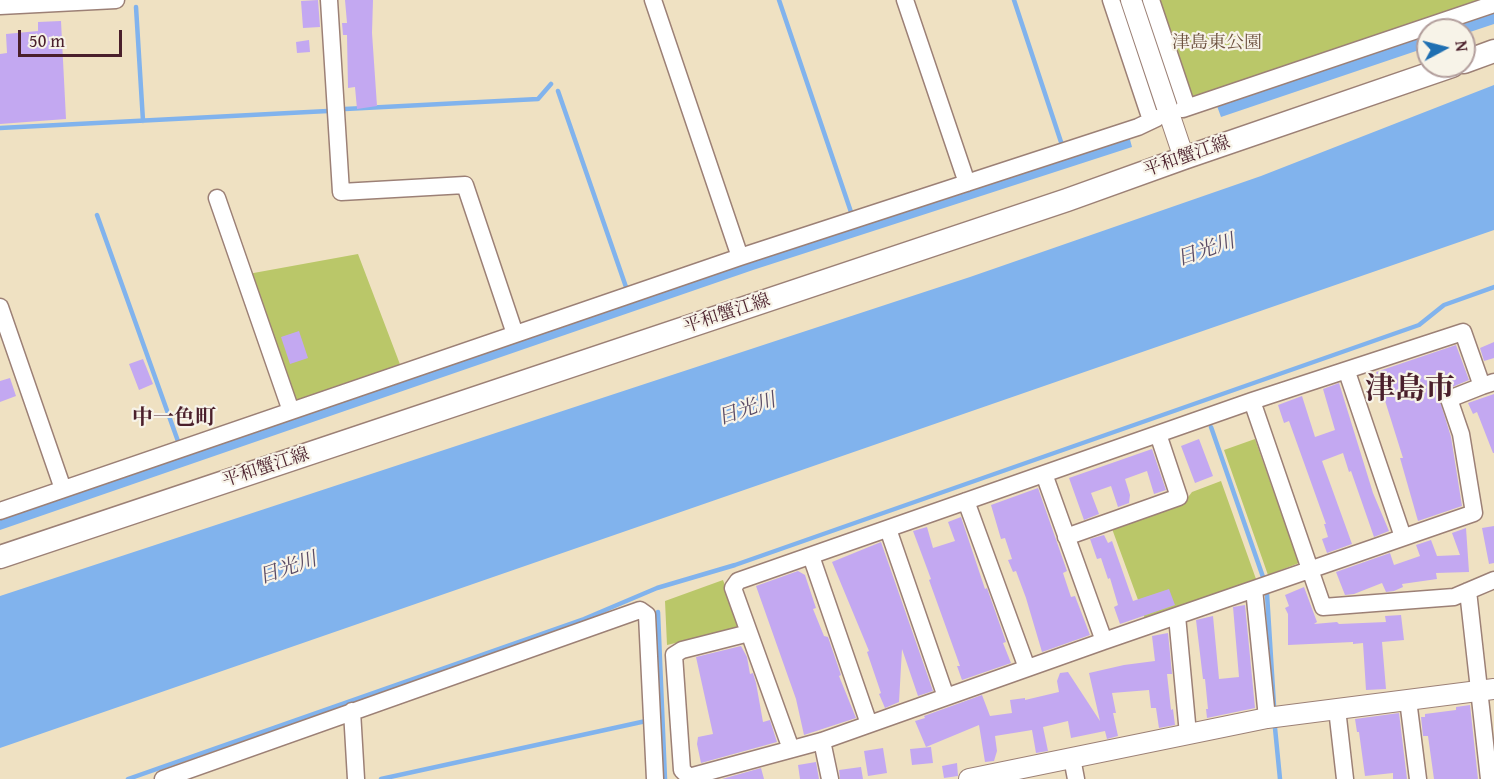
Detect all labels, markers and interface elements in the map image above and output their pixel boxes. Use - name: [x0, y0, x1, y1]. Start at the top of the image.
- scale bar: [21, 18, 124, 56]
- north arrow: [1416, 18, 1476, 78]
- text: 50 m: [29, 27, 65, 54]
- park label: 津島東公園: [1172, 32, 1262, 54]
- text: N: [1449, 39, 1474, 53]
- street label: 平和蟹江線: [1141, 132, 1233, 182]
- water label: 日光川: [1174, 230, 1238, 272]
- street label: 平和蟹江線: [681, 290, 773, 338]
- district label: 津島市: [1365, 372, 1455, 408]
- water label: 日光川: [715, 389, 779, 431]
- district label: 中一色町: [132, 406, 216, 432]
- street label: 平和蟹江線: [220, 444, 312, 492]
- water label: 日光川: [256, 548, 320, 590]

